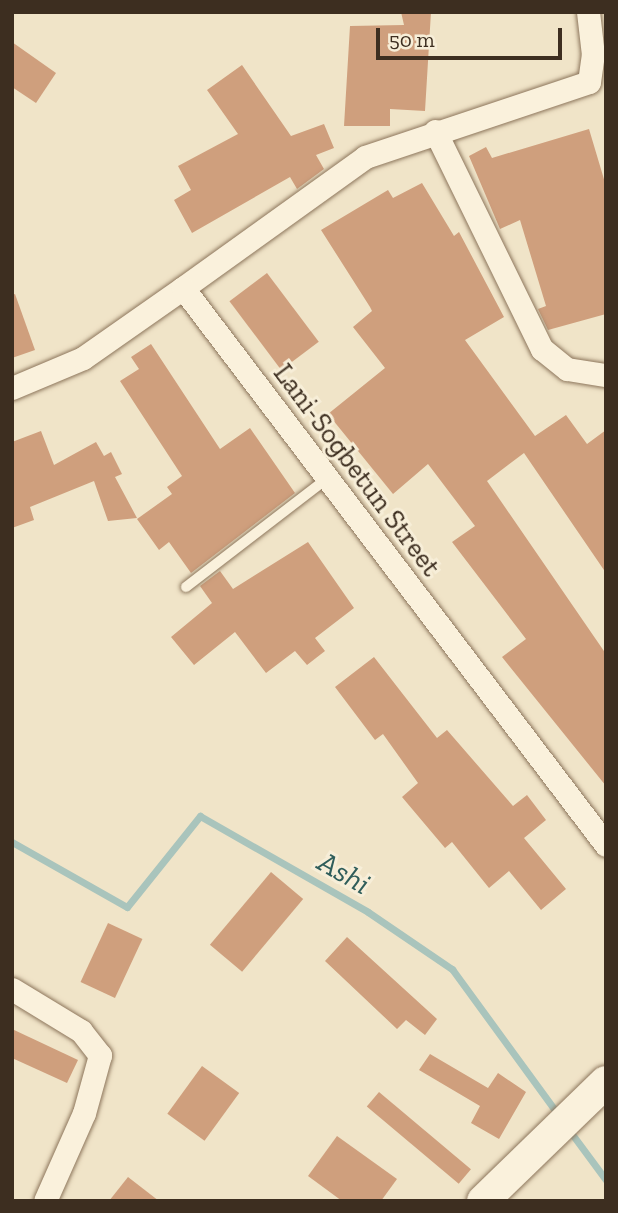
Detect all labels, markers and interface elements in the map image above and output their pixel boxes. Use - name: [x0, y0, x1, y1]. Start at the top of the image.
- scale bar: [380, 14, 566, 58]
- text: 50 m: [389, 27, 435, 52]
- street label: Lani-Sogbetun Street: [266, 357, 448, 583]
- water label: Ashi: [311, 844, 377, 902]

